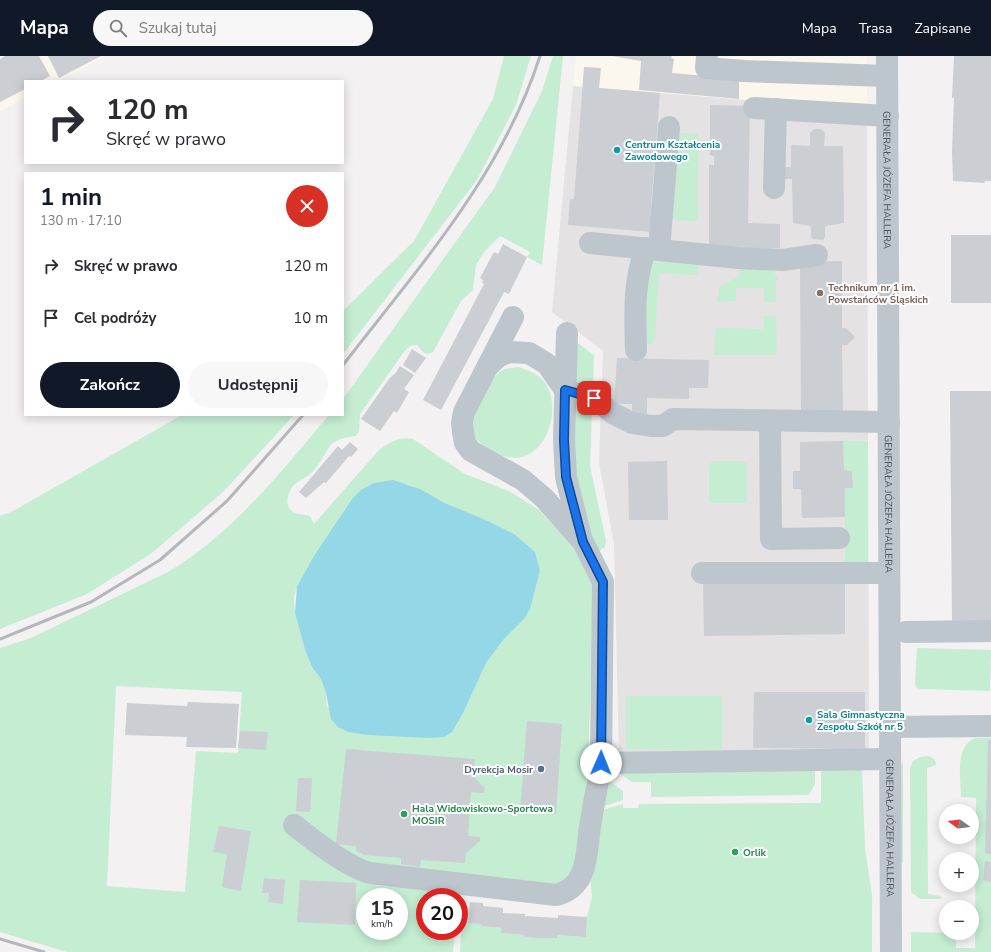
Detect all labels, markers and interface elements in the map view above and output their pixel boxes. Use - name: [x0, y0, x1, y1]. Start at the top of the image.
- search box: [93, 10, 373, 46]
- text: Mapa: [20, 15, 69, 41]
- icon: search: [107, 17, 129, 39]
- text: Szukaj tutaj: [139, 18, 216, 38]
- text: Mapa: [802, 19, 837, 38]
- text: Trasa: [859, 19, 893, 38]
- text: Zapisane: [915, 19, 971, 38]
- text: 120 m: [106, 91, 189, 129]
- icon: right: [40, 96, 92, 148]
- street label: GENERAŁA JÓZEFA HALLERA: [879, 111, 894, 250]
- text: Skręć w prawo: [106, 127, 226, 151]
- place label: Centrum Kształcenia Zawodowego: [625, 138, 720, 164]
- marker: Centrum Kształcenia Zawodowego: [612, 145, 622, 155]
- text: 1 min: [40, 181, 102, 213]
- button: close: [286, 185, 328, 227]
- text: 130 m · 17:10: [40, 212, 122, 230]
- icon: right: [40, 255, 62, 277]
- text: Skręć w prawo: [74, 256, 178, 276]
- text: 120 m: [284, 256, 328, 276]
- place label: Technikum nr 1 im. Powstańców Śląskich: [828, 281, 928, 307]
- marker: Technikum nr 1 im. Powstańców Śląskich: [815, 288, 825, 298]
- icon: arrive: [40, 307, 62, 329]
- text: Cel podróży: [74, 308, 156, 328]
- text: 10 m: [293, 308, 328, 328]
- button: Zakończ: [40, 362, 180, 408]
- button: Udostępnij: [188, 362, 328, 408]
- pin: [577, 381, 611, 415]
- icon: arrive: [583, 387, 605, 409]
- street label: GENERAŁA JÓZEFA HALLERA: [881, 435, 895, 574]
- place label: Sala Gimnastyczna Zespołu Szkół nr 5: [817, 708, 905, 734]
- marker: Sala Gimnastyczna Zespołu Szkół nr 5: [804, 715, 814, 725]
- position arrow: [580, 742, 622, 784]
- street label: GENERAŁA JÓZEFA HALLERA: [882, 759, 897, 898]
- place label: Dyrekcja Mosir: [464, 763, 533, 777]
- marker: Dyrekcja Mosir: [536, 764, 546, 774]
- place label: Hala Widowiskowo-Sportowa MOSIR: [412, 802, 553, 828]
- north arrow: [939, 804, 979, 844]
- map controls: [939, 804, 979, 940]
- marker: Hala Widowiskowo-Sportowa MOSIR: [399, 809, 409, 819]
- place label: Orlik: [743, 846, 767, 860]
- marker: Orlik: [730, 847, 740, 857]
- button: +: [939, 852, 979, 892]
- speed limit sign: 20: [416, 888, 468, 940]
- text: 15: [370, 895, 394, 922]
- button: −: [939, 900, 979, 940]
- text: km/h: [371, 917, 393, 931]

